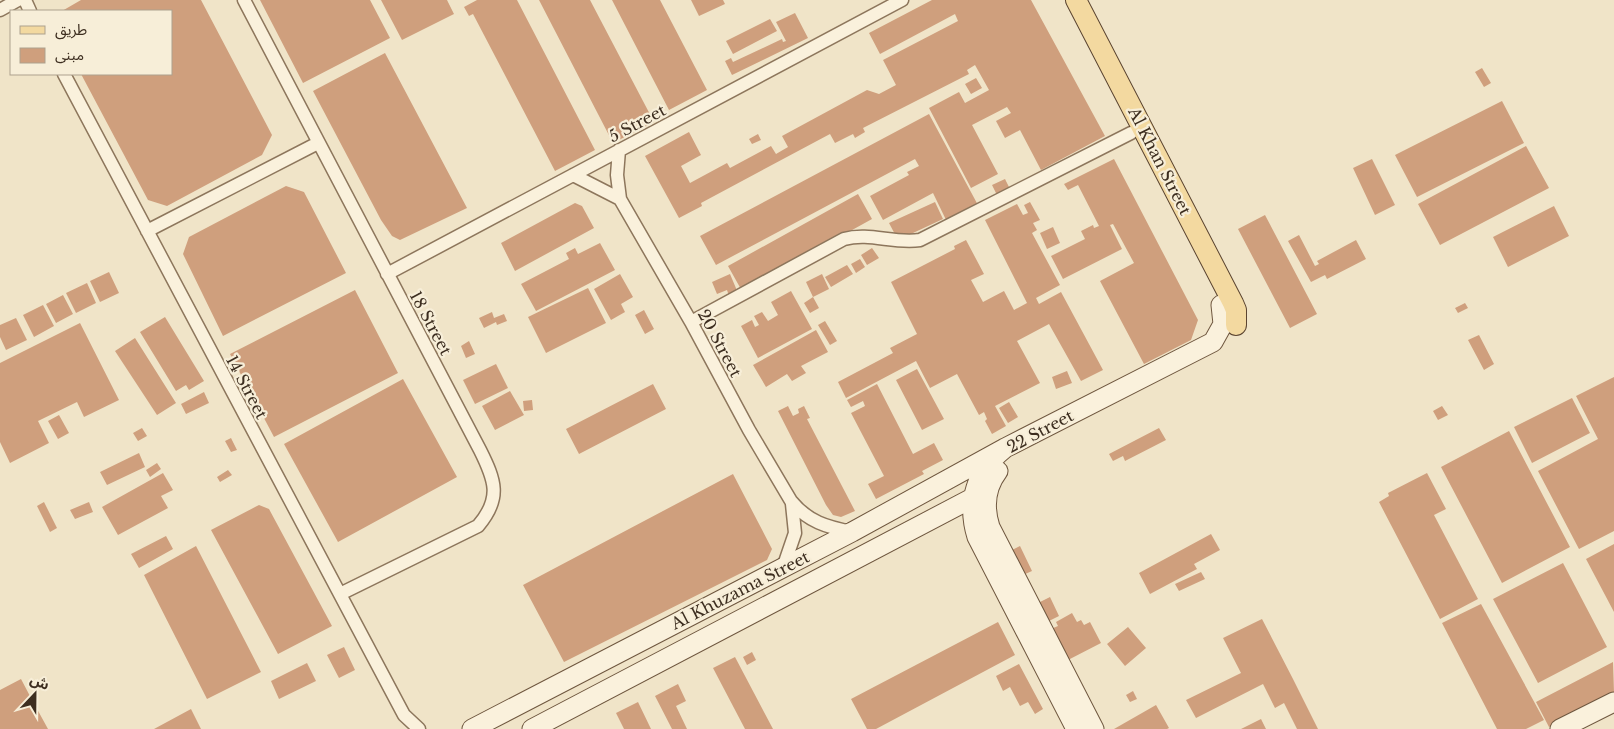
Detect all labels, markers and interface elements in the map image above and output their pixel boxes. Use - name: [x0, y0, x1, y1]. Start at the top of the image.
- legend: [10, 10, 172, 75]
- text: طريق: [55, 20, 87, 40]
- text: مبنى: [55, 45, 84, 64]
- street label: 5 Street: [605, 100, 669, 146]
- street label: Al Khan Street: [1124, 103, 1196, 218]
- street label: 18 Street: [406, 288, 456, 358]
- street label: 20 Street: [694, 306, 746, 380]
- street label: 14 Street: [222, 352, 272, 422]
- street label: 22 Street: [1003, 405, 1077, 457]
- street label: Al Khuzama Street: [667, 546, 813, 634]
- north arrow: [10, 669, 60, 719]
- text: ش: [28, 670, 52, 694]

